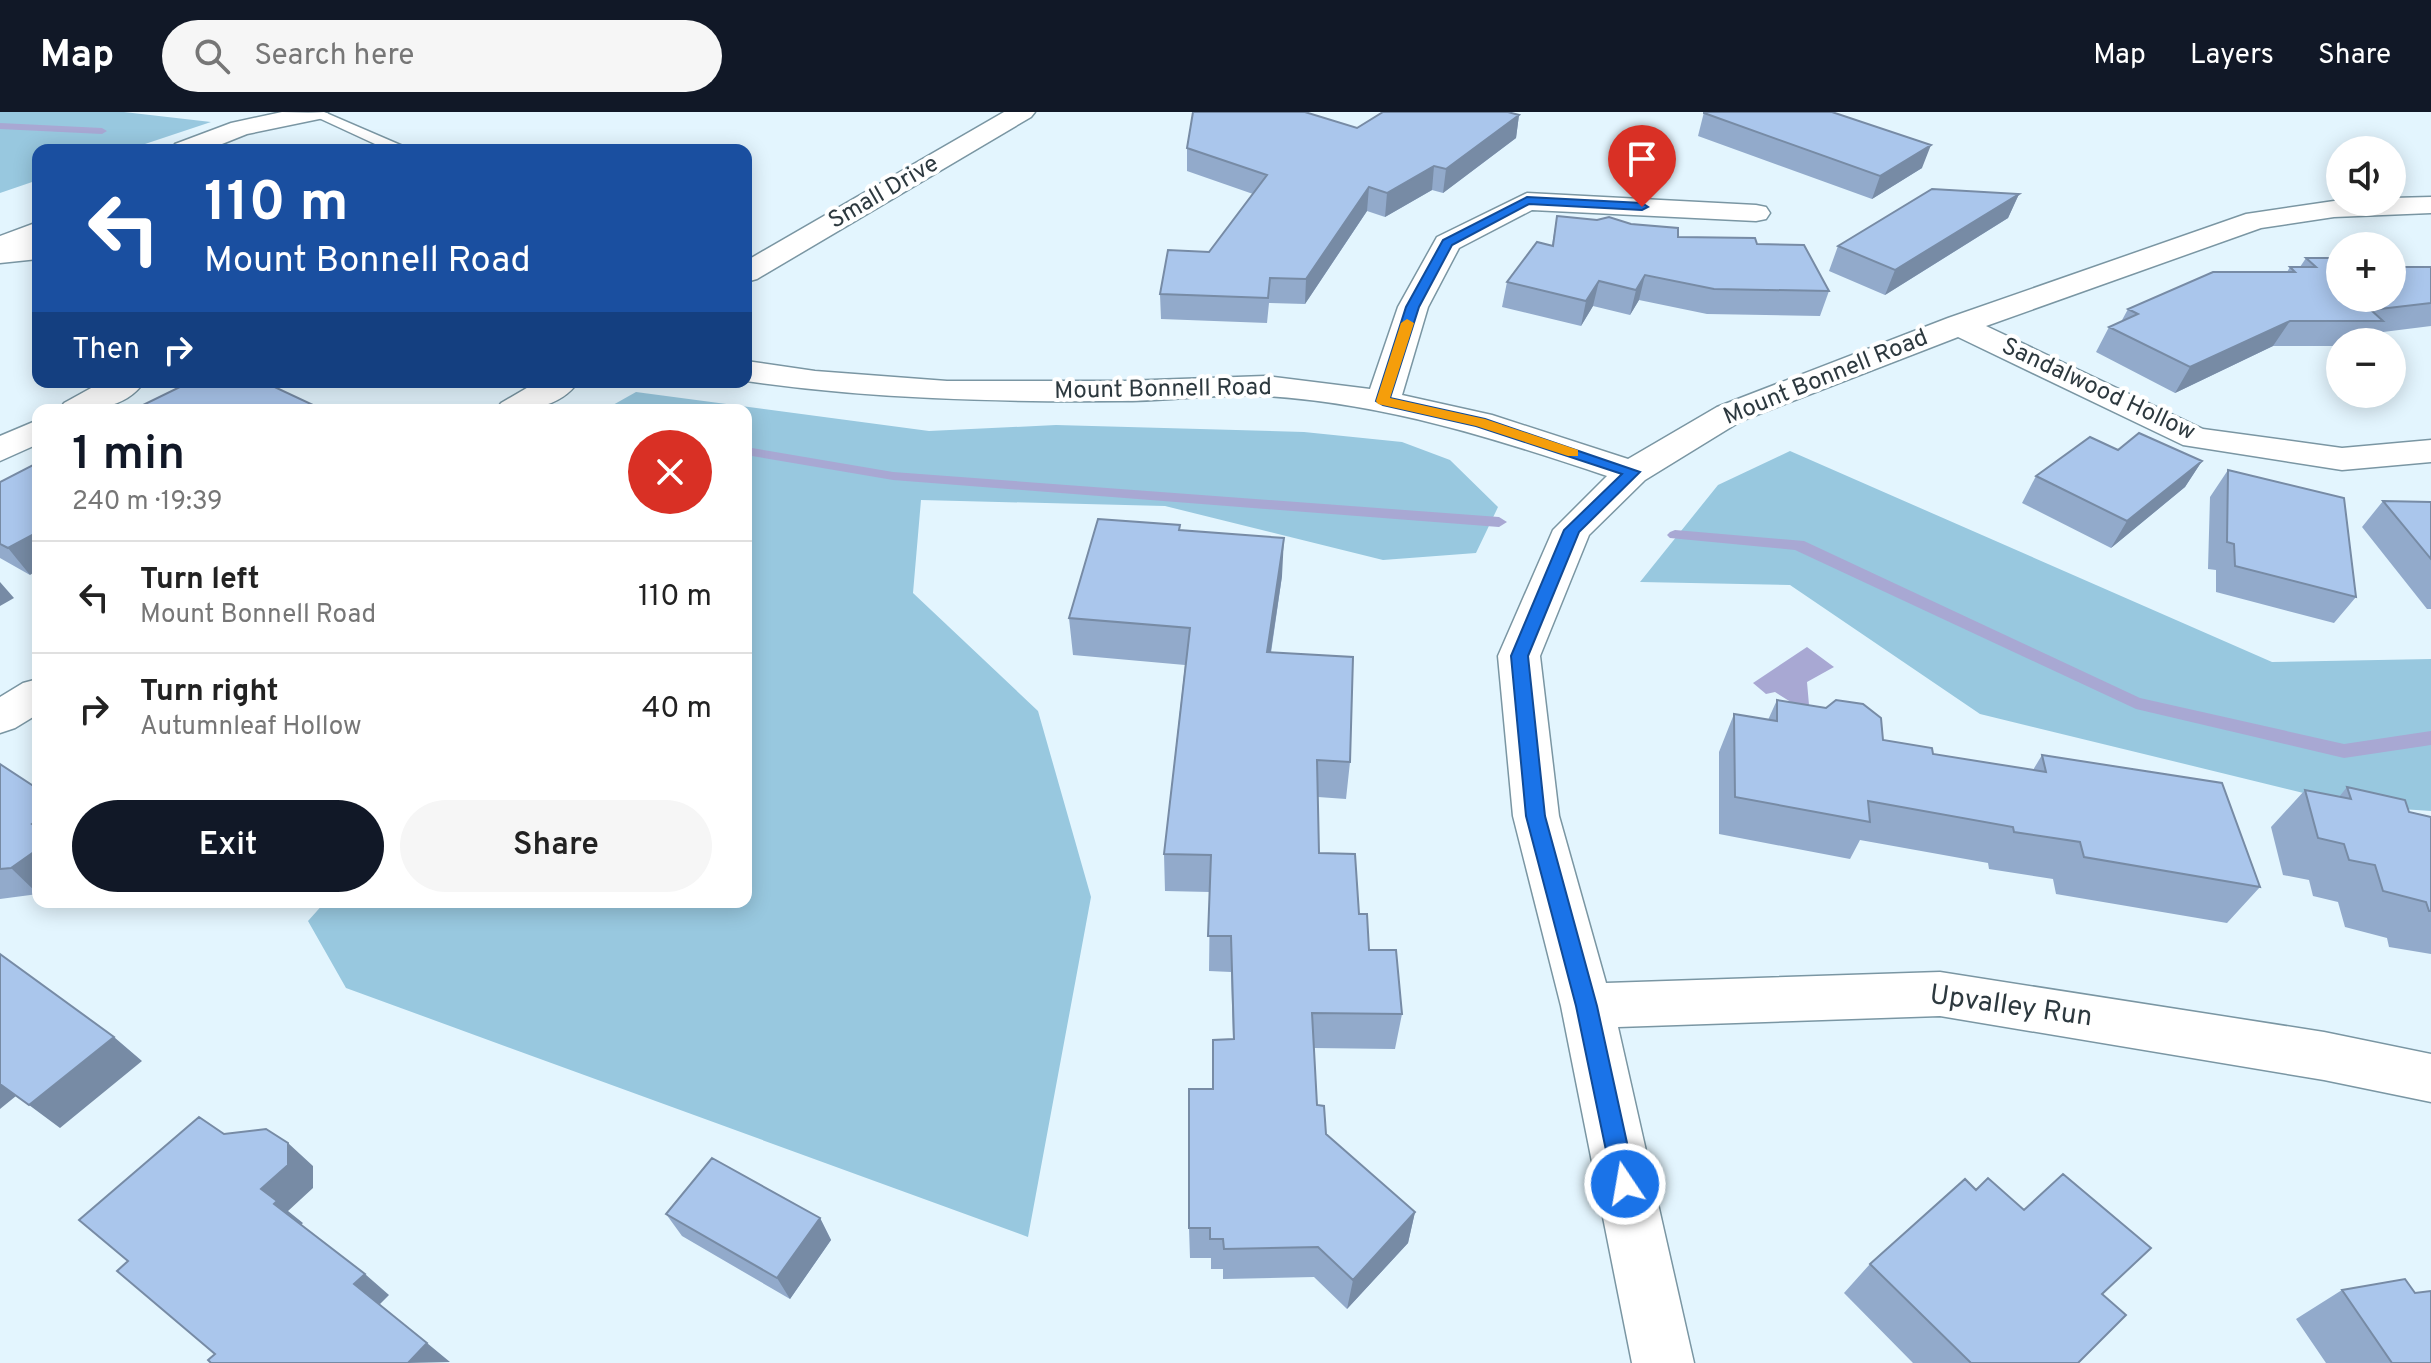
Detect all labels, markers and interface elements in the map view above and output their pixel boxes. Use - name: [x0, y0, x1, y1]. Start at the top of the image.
- search box: [162, 20, 722, 92]
- text: Map: [40, 32, 114, 81]
- icon: search: [190, 34, 234, 78]
- text: Search here: [254, 38, 414, 75]
- text: Map: [2093, 38, 2146, 74]
- text: Layers: [2190, 38, 2274, 74]
- text: Share: [2318, 38, 2391, 74]
- pin: [1608, 125, 1676, 207]
- map controls: [2326, 136, 2406, 408]
- button: sound: [2326, 136, 2406, 216]
- icon: arrive: [1620, 137, 1664, 181]
- street label: Small Drive: [823, 149, 945, 237]
- text: 110 m: [204, 170, 349, 240]
- icon: left: [72, 176, 176, 280]
- button: +: [2326, 232, 2406, 312]
- text: Mount Bonnell Road: [204, 239, 531, 285]
- street label: Mount Bonnell Road: [1719, 323, 1933, 433]
- icon: right: [156, 328, 200, 372]
- button: −: [2326, 328, 2406, 408]
- text: Then: [72, 332, 140, 369]
- street label: Sandalwood Hollow: [1996, 332, 2200, 448]
- street label: Mount Bonnell Road: [1054, 373, 1272, 407]
- text: 1 min: [72, 426, 185, 486]
- button: close: [628, 430, 712, 514]
- text: 240 m · 19:39: [72, 486, 223, 519]
- text: Turn left: [140, 562, 260, 599]
- icon: left: [72, 575, 116, 619]
- text: 110 m: [638, 579, 712, 616]
- text: Mount Bonnell Road: [140, 599, 376, 632]
- text: Turn right: [140, 674, 278, 711]
- icon: right: [72, 687, 116, 731]
- text: 40 m: [642, 691, 712, 728]
- text: Autumnleaf Hollow: [140, 711, 362, 744]
- button: Exit: [72, 800, 384, 892]
- button: Share: [400, 800, 712, 892]
- street label: Upvalley Run: [1927, 978, 2095, 1036]
- position arrow: [1583, 1142, 1667, 1226]

